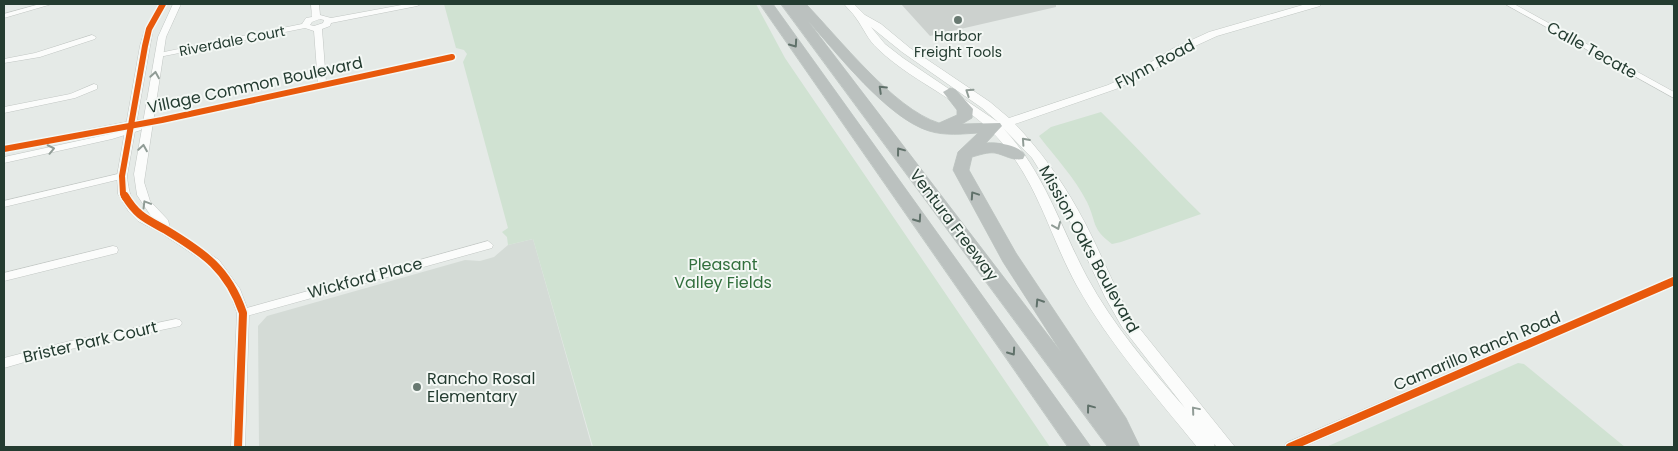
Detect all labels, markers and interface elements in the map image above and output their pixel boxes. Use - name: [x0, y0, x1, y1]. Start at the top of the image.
- marker: Harbor Freight Tools: [952, 14, 964, 26]
- street label: Calle Tecate: [1543, 16, 1641, 84]
- street label: Riverdale Court: [177, 21, 287, 61]
- place label: Harbor Freight Tools: [914, 26, 1002, 62]
- street label: Flynn Road: [1111, 33, 1199, 95]
- one-way arrow: [788, 38, 797, 48]
- street label: Village Common Boulevard: [145, 51, 365, 119]
- one-way arrow: [150, 71, 160, 80]
- one-way arrow: [879, 86, 888, 95]
- one-way arrow: [965, 89, 975, 98]
- one-way arrow: [1021, 138, 1030, 147]
- one-way arrow: [138, 143, 148, 152]
- one-way arrow: [47, 144, 56, 155]
- one-way arrow: [897, 148, 905, 157]
- street label: Mission Oaks Boulevard: [1033, 161, 1145, 337]
- street label: Ventura Freeway: [904, 164, 1004, 286]
- one-way arrow: [971, 191, 980, 201]
- one-way arrow: [143, 200, 153, 209]
- one-way arrow: [912, 214, 921, 223]
- one-way arrow: [1051, 221, 1062, 230]
- street label: Wickford Place: [305, 252, 425, 304]
- park label: Pleasant Valley Fields: [674, 253, 772, 294]
- one-way arrow: [1035, 298, 1045, 307]
- street label: Camarillo Ranch Road: [1390, 305, 1564, 397]
- street label: Brister Park Court: [21, 315, 160, 369]
- one-way arrow: [1006, 346, 1015, 356]
- place label: Rancho Rosal Elementary: [427, 367, 535, 408]
- marker: Rancho Rosal Elementary: [411, 381, 423, 393]
- one-way arrow: [1088, 405, 1096, 414]
- one-way arrow: [1193, 407, 1201, 416]

